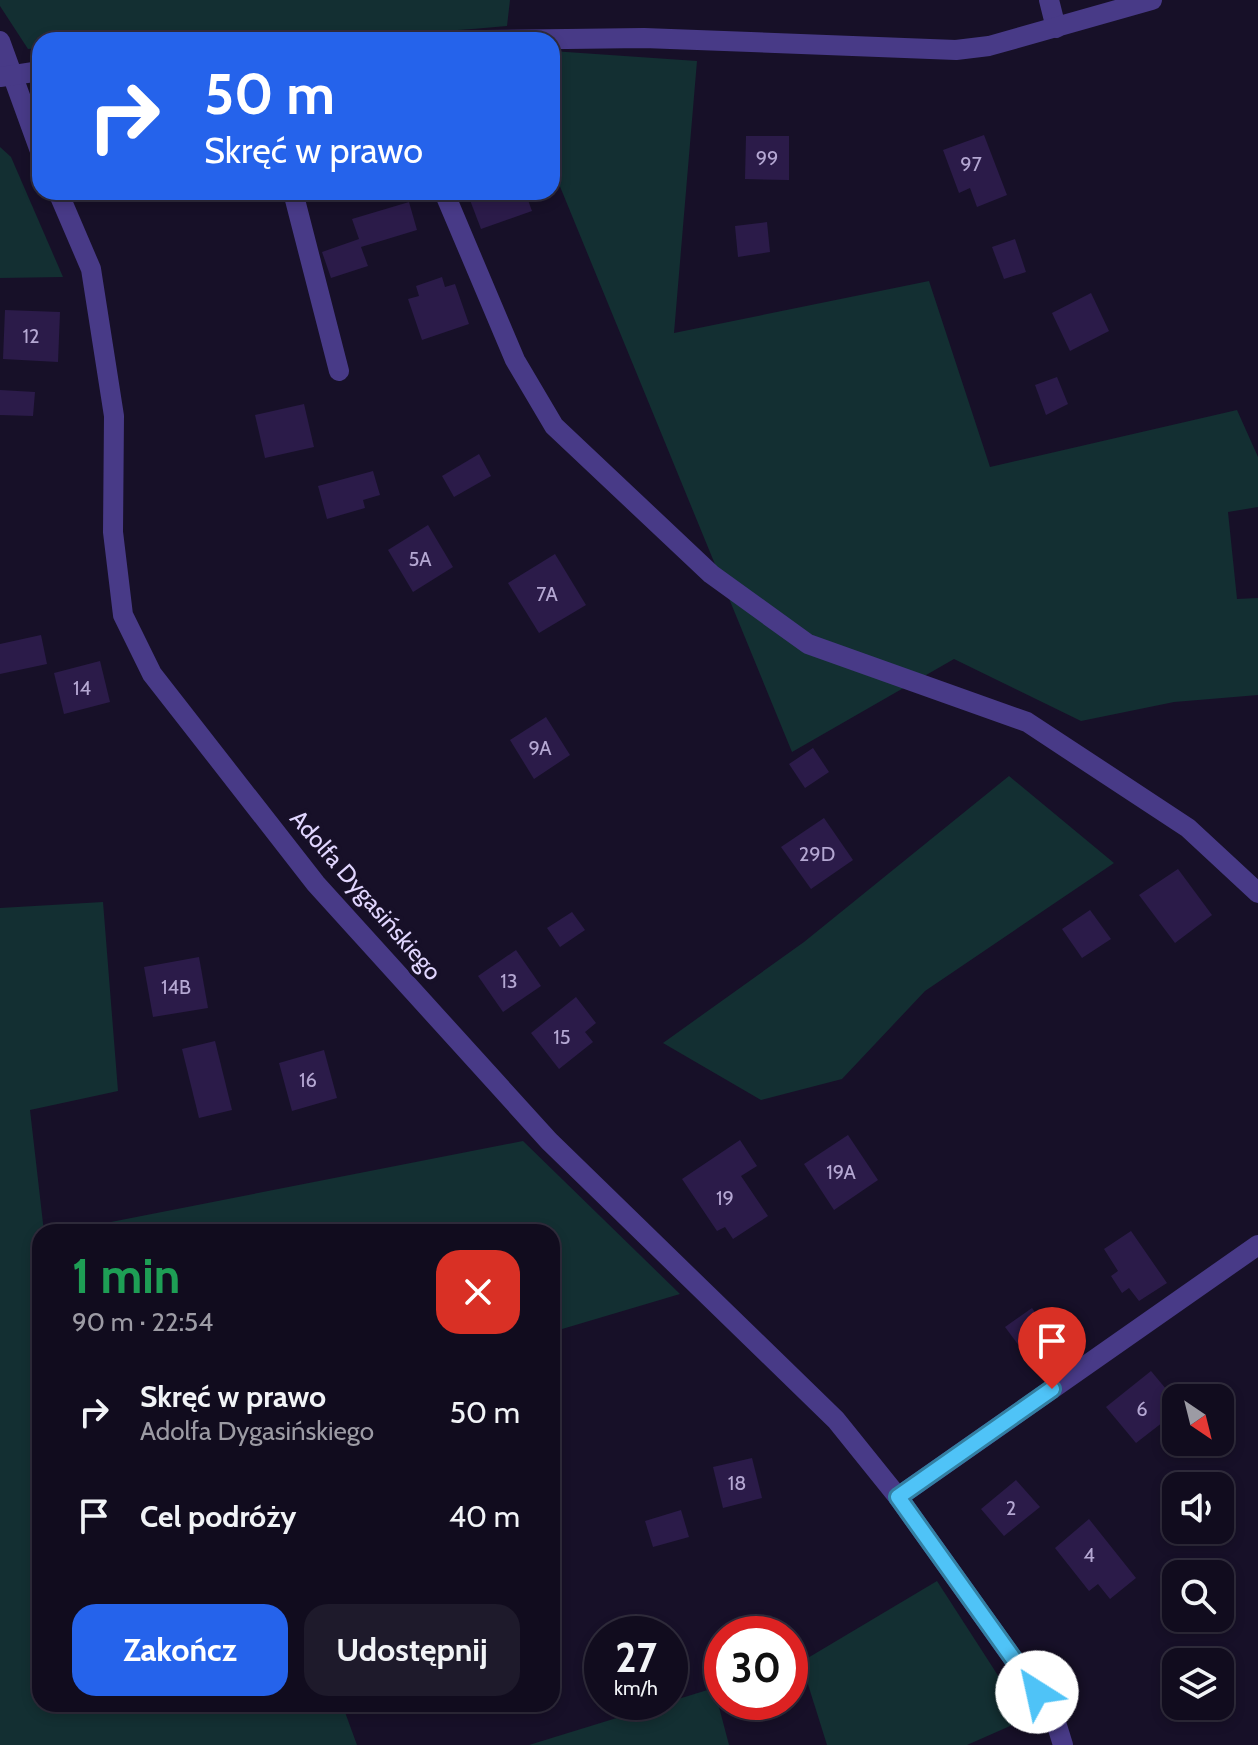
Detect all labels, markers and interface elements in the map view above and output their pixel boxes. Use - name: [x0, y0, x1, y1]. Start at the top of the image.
- text: 50 m: [204, 60, 335, 128]
- icon: right: [72, 64, 176, 168]
- text: Skręć w prawo: [204, 128, 423, 172]
- house number: 99: [756, 146, 778, 170]
- house number: 97: [960, 152, 982, 176]
- house number: 12: [23, 324, 40, 348]
- house number: 5A: [408, 547, 432, 571]
- house number: 7A: [536, 582, 558, 606]
- house number: 14: [73, 676, 91, 700]
- house number: 9A: [528, 736, 552, 760]
- street label: Adolfa Dygasińskiego: [284, 804, 448, 986]
- house number: 29D: [799, 842, 835, 866]
- house number: 13: [500, 969, 518, 993]
- house number: 14B: [161, 975, 191, 999]
- house number: 15: [553, 1025, 571, 1049]
- house number: 16: [299, 1068, 317, 1092]
- house number: 19A: [826, 1160, 857, 1184]
- house number: 19: [716, 1186, 734, 1210]
- text: 1 min: [72, 1247, 180, 1305]
- button: close: [436, 1250, 520, 1334]
- text: 90 m · 22:54: [72, 1306, 213, 1338]
- pin: [1018, 1307, 1086, 1389]
- icon: arrive: [1030, 1319, 1074, 1363]
- text: Skręć w prawo: [140, 1378, 326, 1415]
- north arrow: [1162, 1384, 1234, 1456]
- map controls: [1162, 1384, 1234, 1720]
- icon: right: [72, 1390, 116, 1434]
- text: 50 m: [450, 1394, 520, 1431]
- house number: 6: [1136, 1397, 1148, 1421]
- text: Adolfa Dygasińskiego: [140, 1415, 374, 1447]
- house number: 18: [728, 1471, 746, 1495]
- button: sound: [1162, 1472, 1234, 1544]
- icon: arrive: [72, 1494, 116, 1538]
- house number: 2: [1006, 1496, 1016, 1520]
- text: Cel podróży: [140, 1498, 296, 1535]
- text: 40 m: [449, 1498, 520, 1535]
- house number: 4: [1083, 1543, 1095, 1567]
- button: search: [1162, 1560, 1234, 1632]
- button: Zakończ: [72, 1604, 288, 1696]
- button: Udostępnij: [304, 1604, 520, 1696]
- speed limit sign: 30: [704, 1616, 808, 1720]
- text: 27: [615, 1633, 657, 1682]
- button: layers: [1162, 1648, 1234, 1720]
- position arrow: [995, 1650, 1079, 1734]
- text: km/h: [614, 1676, 658, 1700]

